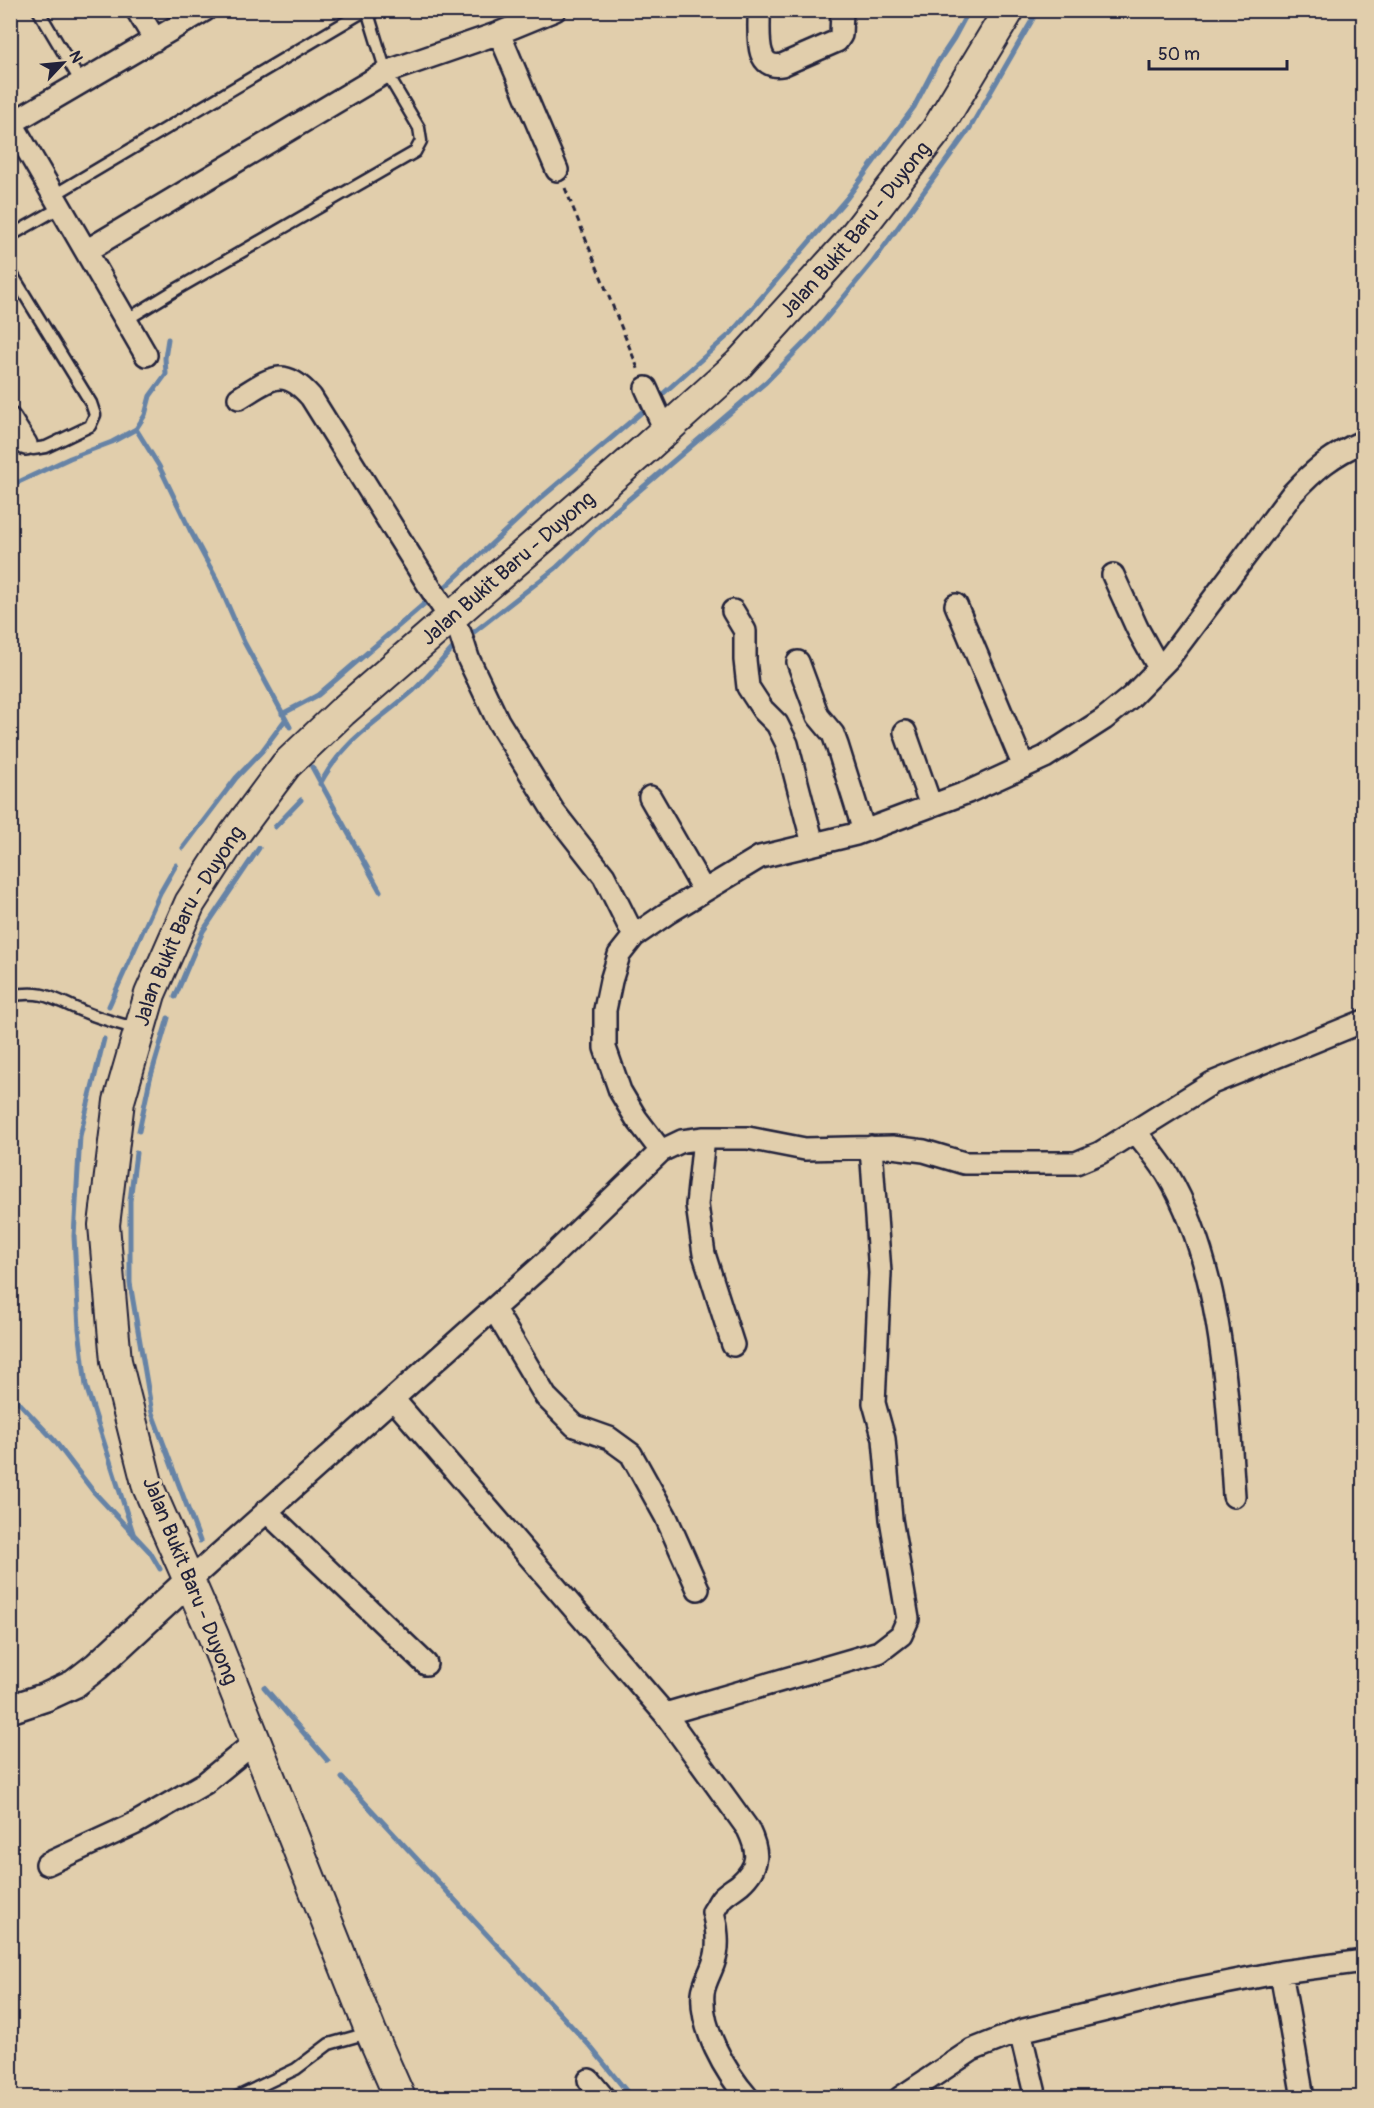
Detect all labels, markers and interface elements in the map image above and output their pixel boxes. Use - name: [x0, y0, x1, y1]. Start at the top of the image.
- north arrow: [33, 33, 93, 93]
- scale bar: [1149, 33, 1287, 71]
- text: 50 m: [1158, 43, 1200, 66]
- text: N: [64, 48, 87, 66]
- street label: Jalan Bukit Baru - Duyong: [774, 136, 936, 324]
- street label: Jalan Bukit Baru - Duyong: [415, 485, 600, 651]
- street label: Jalan Bukit Baru - Duyong: [128, 820, 250, 1029]
- street label: Jalan Bukit Baru - Duyong: [136, 1473, 244, 1689]

